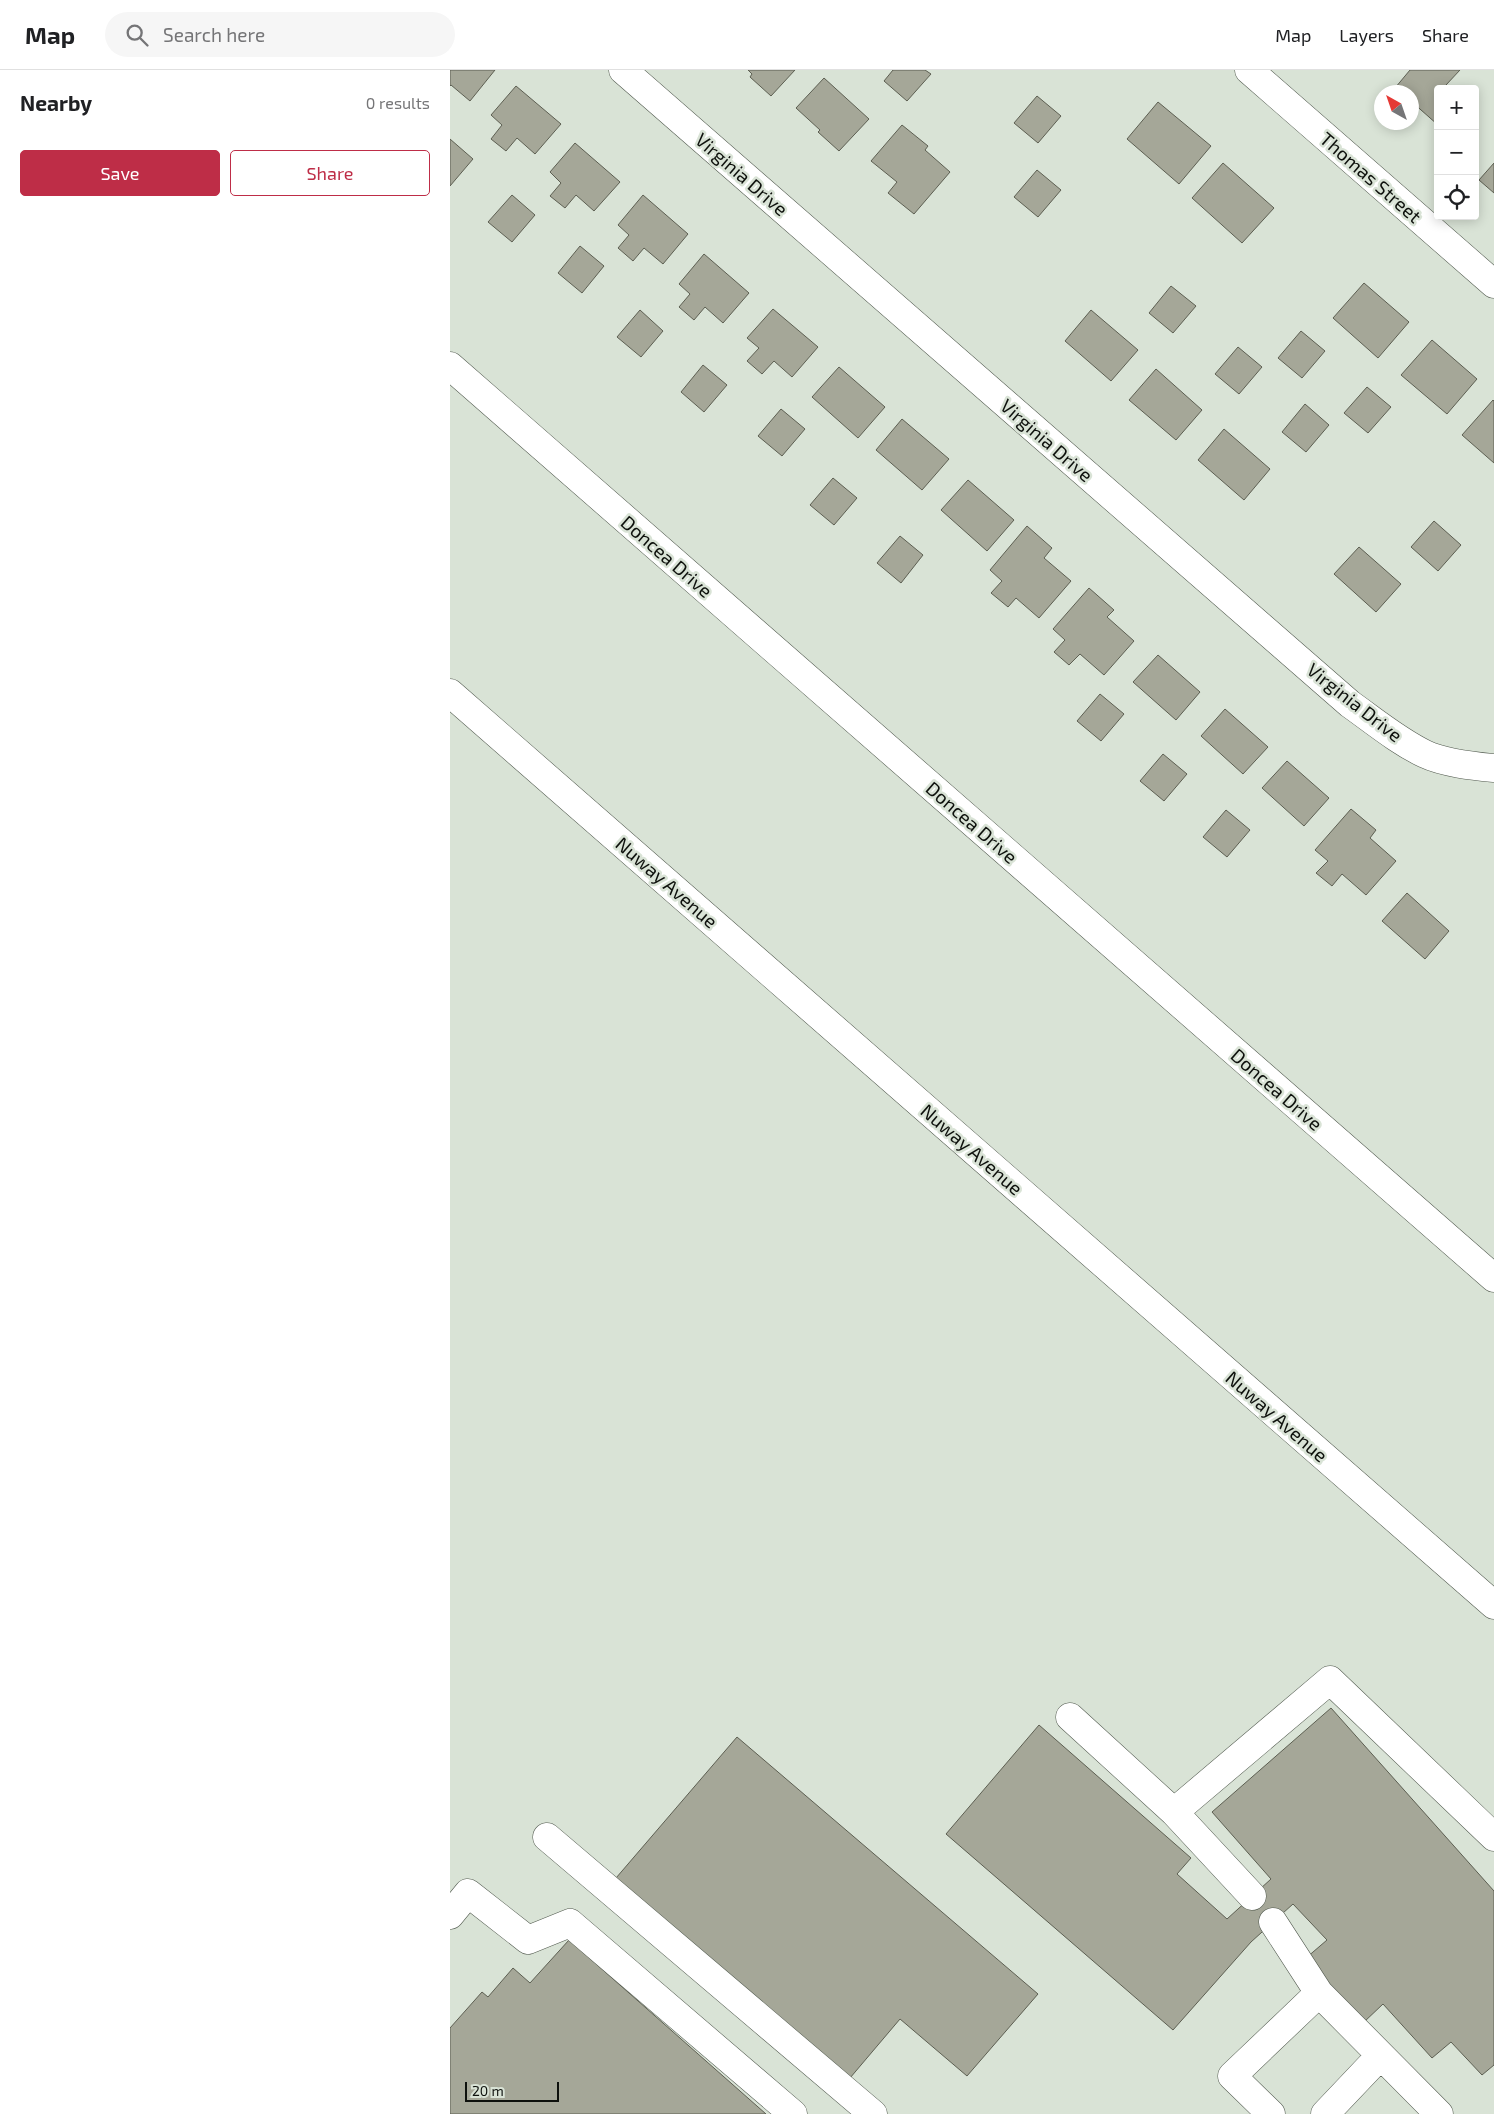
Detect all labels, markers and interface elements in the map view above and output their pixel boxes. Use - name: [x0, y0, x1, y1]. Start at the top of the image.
- search box: [105, 12, 455, 57]
- text: Map: [25, 20, 75, 49]
- icon: search: [123, 21, 151, 49]
- text: Search here: [163, 23, 265, 46]
- text: Map: [1275, 24, 1311, 46]
- text: Layers: [1339, 24, 1394, 46]
- text: Share: [1422, 24, 1469, 46]
- north arrow: [1374, 85, 1419, 130]
- map controls: [1434, 85, 1479, 220]
- button: +: [1434, 85, 1479, 130]
- text: Nearby: [20, 90, 92, 115]
- text: 0 results: [366, 93, 430, 112]
- street label: Thomas Street: [1316, 127, 1426, 227]
- street label: Virginia Drive: [691, 128, 793, 220]
- button: −: [1434, 130, 1479, 175]
- button: Save: [20, 150, 220, 196]
- button: Share: [230, 150, 430, 196]
- button: locate: [1434, 175, 1479, 220]
- street label: Virginia Drive: [996, 394, 1098, 486]
- street label: Doncea Drive: [617, 510, 717, 602]
- street label: Virginia Drive: [1303, 658, 1407, 746]
- street label: Doncea Drive: [922, 776, 1022, 868]
- street label: Nuway Avenue: [611, 832, 723, 932]
- street label: Doncea Drive: [1227, 1043, 1327, 1135]
- street label: Nuway Avenue: [916, 1099, 1028, 1199]
- street label: Nuway Avenue: [1221, 1366, 1333, 1466]
- scale bar: [465, 2079, 559, 2102]
- text: 20 m: [472, 2082, 504, 2099]

